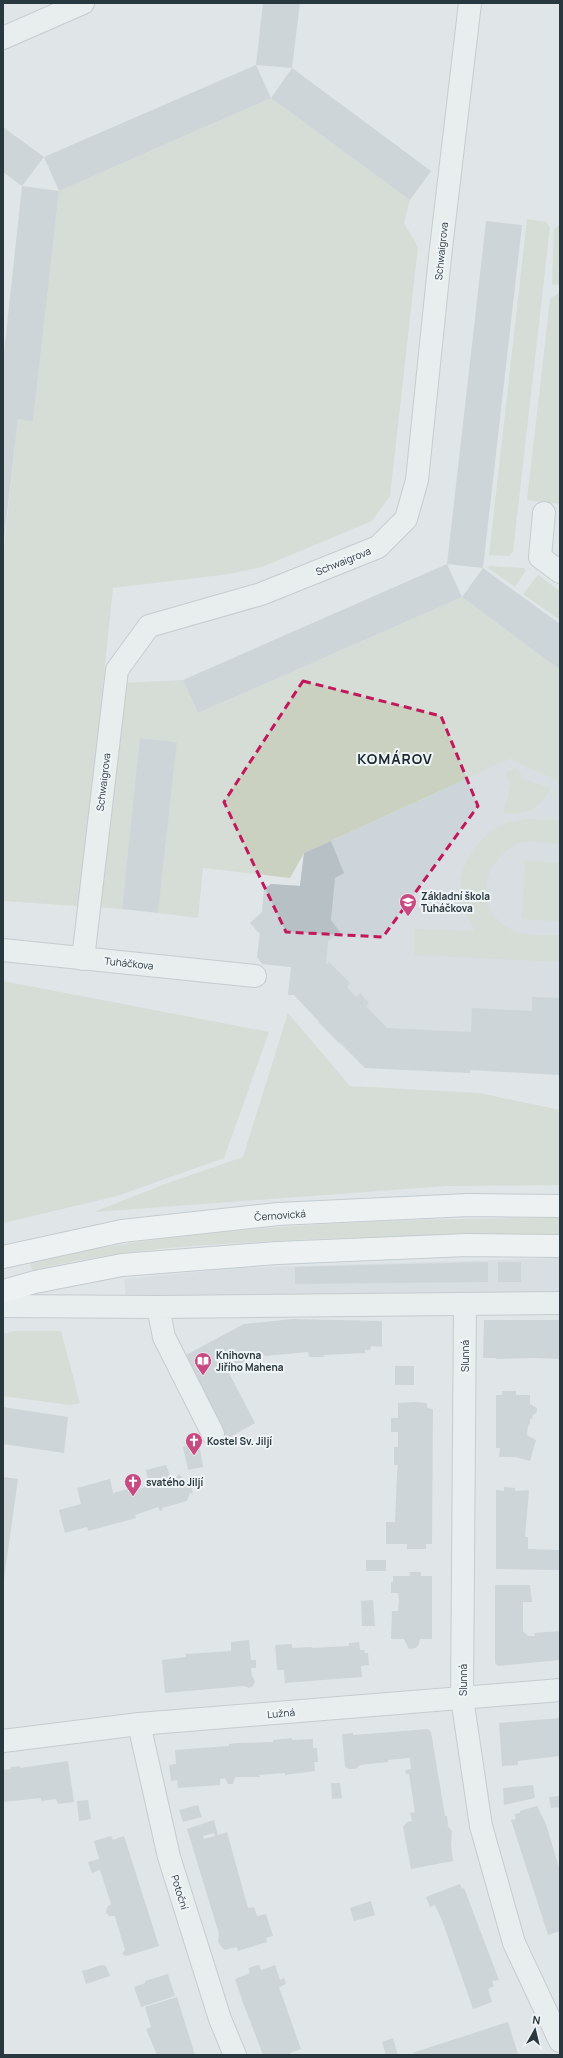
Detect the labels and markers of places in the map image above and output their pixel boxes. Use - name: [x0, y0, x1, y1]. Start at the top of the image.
- place label: Základní škola Tuháčkova: [421, 889, 490, 915]
- school or university icon: Základní škola Tuháčkova: [398, 892, 418, 917]
- place label: Knihovna Jiřího Mahena: [216, 1348, 284, 1374]
- library icon: Knihovna Jiřího Mahena: [193, 1351, 213, 1376]
- church icon: Kostel Sv. Jiljí: [184, 1431, 204, 1456]
- place label: Kostel Sv. Jiljí: [207, 1434, 272, 1448]
- church icon: svatého Jiljí: [123, 1472, 143, 1497]
- place label: svatého Jiljí: [146, 1475, 203, 1489]

